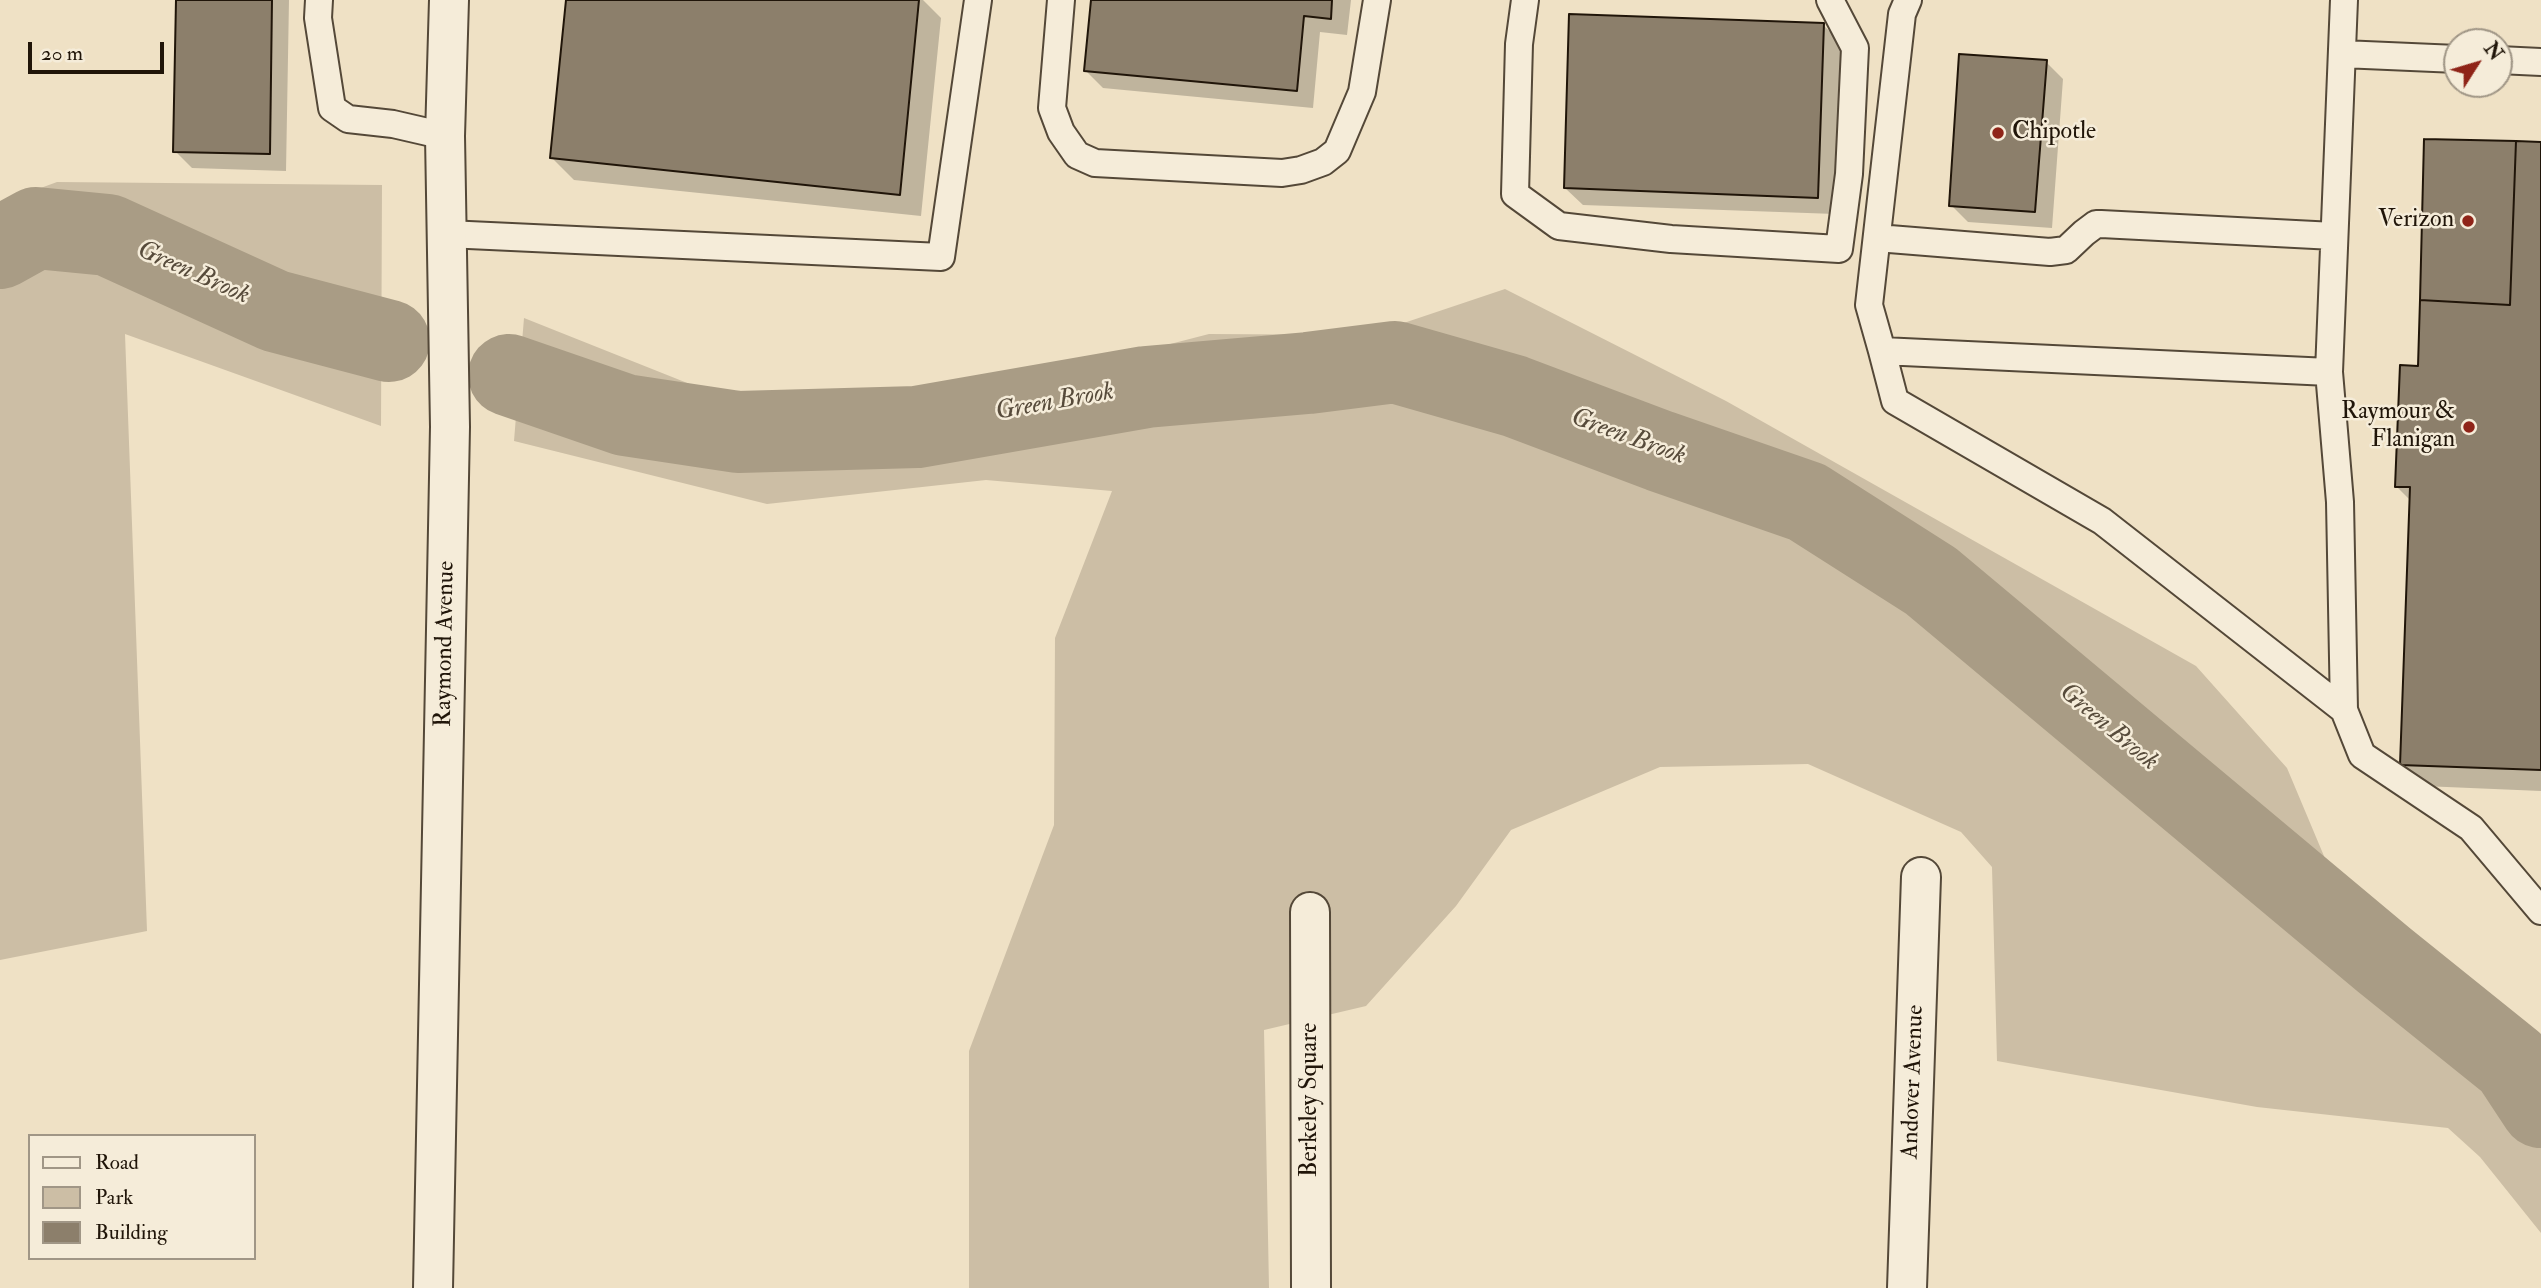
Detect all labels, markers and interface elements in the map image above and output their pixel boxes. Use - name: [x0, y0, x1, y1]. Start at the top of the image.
- scale bar: [32, 28, 168, 72]
- north arrow: [2443, 28, 2513, 98]
- text: N: [2478, 38, 2508, 66]
- text: 20 m: [41, 40, 83, 67]
- place label: Chipotle: [2012, 119, 2096, 147]
- marker: Chipotle: [1990, 125, 2006, 141]
- place label: Verizon: [2378, 207, 2454, 235]
- marker: Verizon: [2460, 213, 2476, 229]
- water label: Green Brook: [132, 235, 254, 313]
- water label: Green Brook: [993, 377, 1117, 429]
- place label: Raymour & Flanigan: [2341, 399, 2455, 455]
- water label: Green Brook: [1566, 403, 1690, 473]
- marker: Raymour & Flanigan: [2461, 419, 2477, 435]
- street label: Raymond Avenue: [430, 561, 462, 727]
- water label: Green Brook: [2052, 678, 2164, 778]
- street label: Andover Avenue: [1897, 1004, 1931, 1160]
- street label: Berkeley Square: [1297, 1023, 1325, 1177]
- legend: [28, 1134, 256, 1260]
- text: Road: [95, 1149, 139, 1176]
- text: Park: [95, 1184, 133, 1211]
- text: Building: [95, 1219, 168, 1246]

